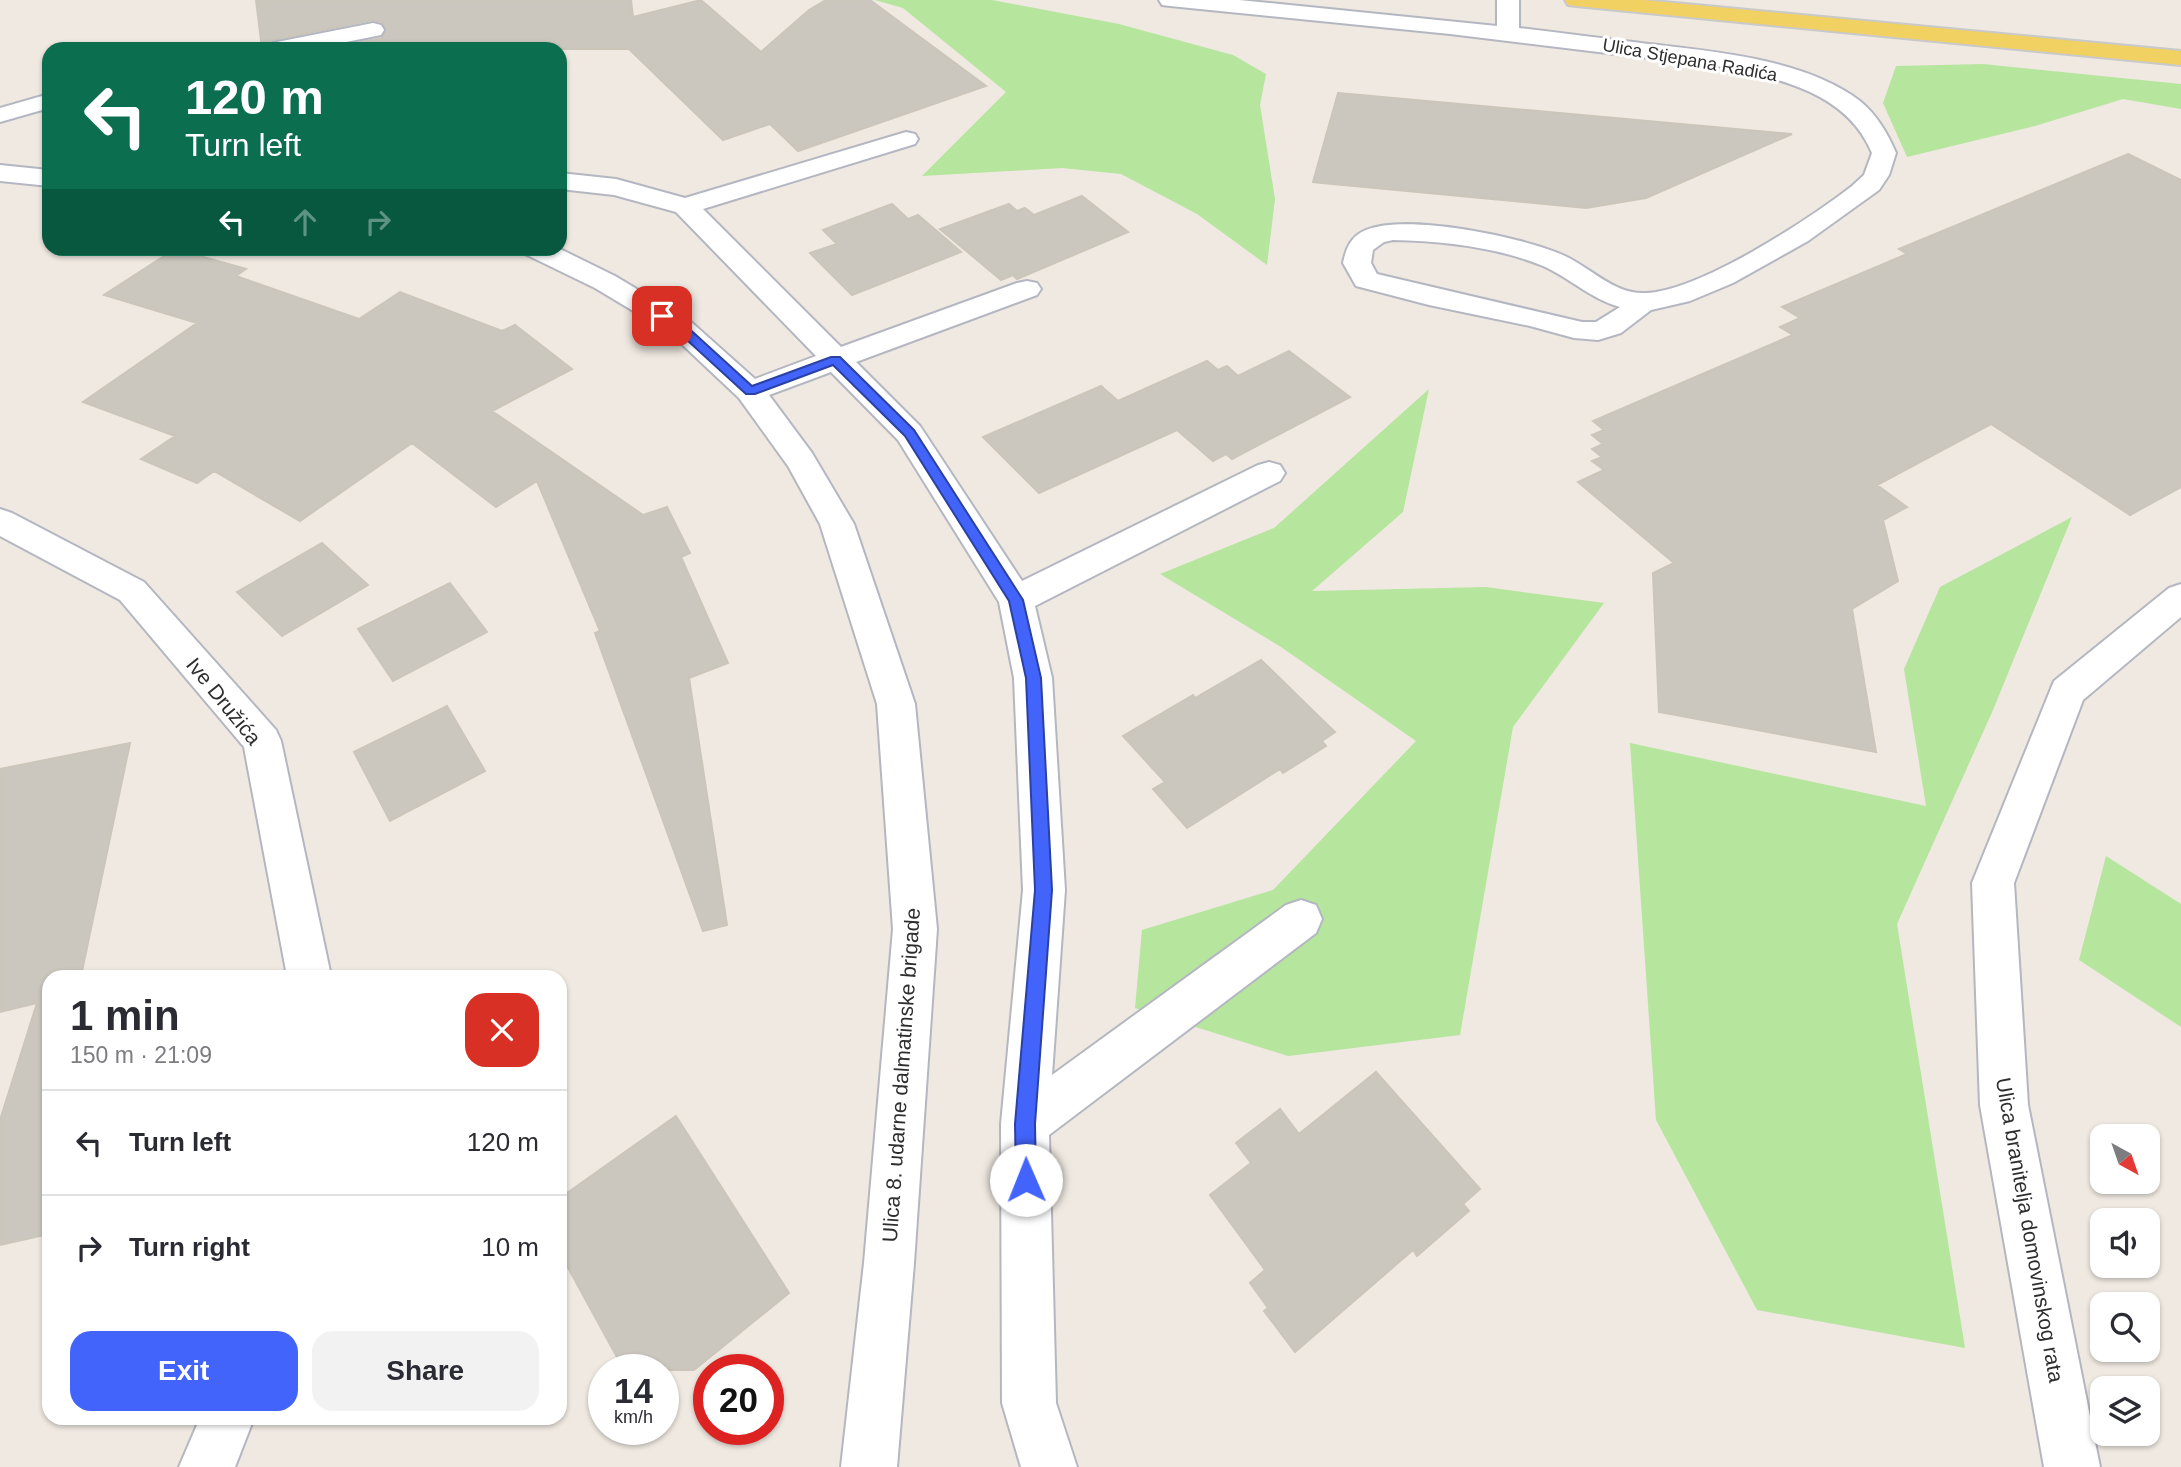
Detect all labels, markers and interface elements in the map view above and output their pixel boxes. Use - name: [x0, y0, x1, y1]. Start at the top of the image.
- street label: Ulica Stjepana Radića: [1601, 35, 1780, 85]
- icon: left: [70, 70, 161, 161]
- text: 120 m: [185, 70, 324, 124]
- text: Turn left: [185, 127, 301, 163]
- icon: left: [213, 203, 251, 241]
- icon: ahead: [286, 203, 324, 241]
- icon: right: [359, 203, 397, 241]
- pin: [632, 286, 692, 346]
- icon: arrive: [643, 297, 681, 335]
- street label: Ive Družića: [182, 653, 266, 749]
- street label: Ulica 8. udarne dalmatinske brigade: [878, 907, 924, 1243]
- text: 1 min: [70, 992, 180, 1039]
- button: close: [465, 993, 539, 1067]
- text: 150 m · 21:09: [70, 1042, 212, 1068]
- street label: Ulica branitelja domovinskog rata: [1992, 1076, 2068, 1385]
- icon: left: [70, 1124, 108, 1162]
- north arrow: [2090, 1124, 2160, 1194]
- map controls: [2090, 1124, 2160, 1446]
- text: Turn left: [129, 1127, 231, 1157]
- text: 120 m: [467, 1127, 539, 1157]
- position arrow: [989, 1143, 1063, 1217]
- button: sound: [2090, 1208, 2160, 1278]
- icon: right: [70, 1229, 108, 1267]
- text: Turn right: [129, 1232, 250, 1262]
- text: 10 m: [481, 1232, 539, 1262]
- button: search: [2090, 1292, 2160, 1362]
- button: Exit: [70, 1331, 298, 1411]
- button: Share: [312, 1331, 539, 1411]
- speed limit sign: 20: [693, 1354, 784, 1445]
- text: 14: [614, 1371, 653, 1410]
- button: layers: [2090, 1376, 2160, 1446]
- text: km/h: [614, 1407, 653, 1427]

